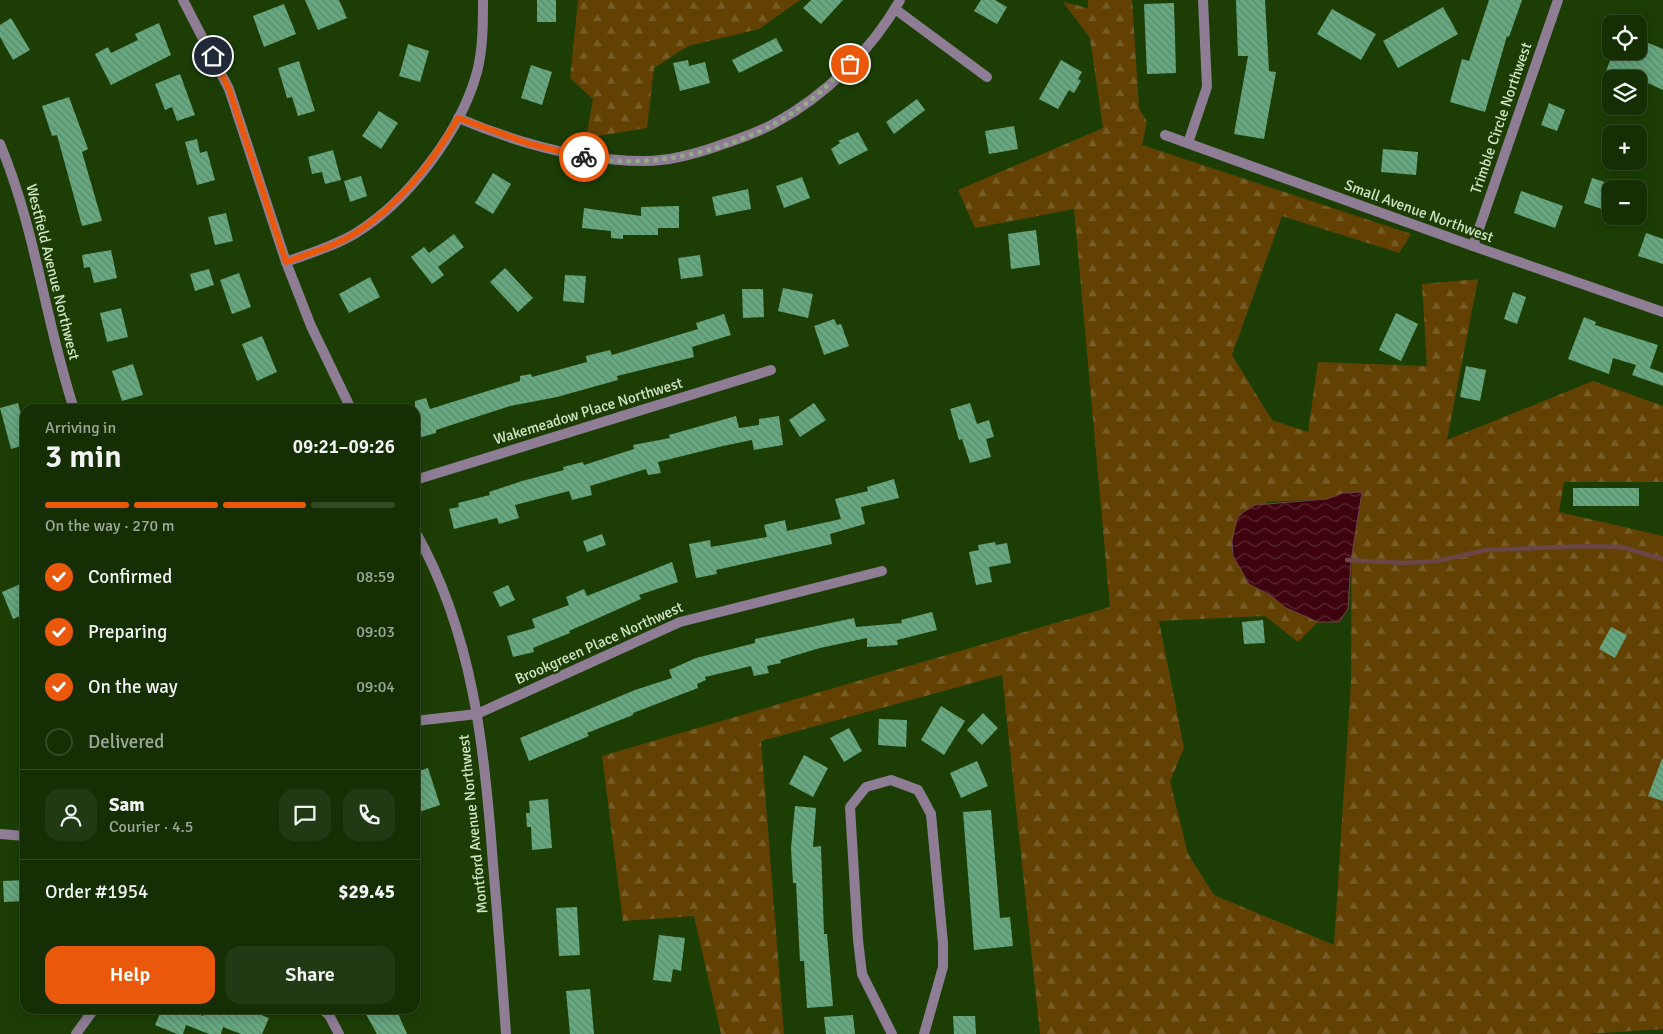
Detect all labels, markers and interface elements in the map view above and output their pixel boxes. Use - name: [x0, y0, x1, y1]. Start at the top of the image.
- map controls: [1602, 15, 1647, 225]
- button: locate: [1602, 15, 1647, 60]
- pin: [192, 35, 234, 77]
- street label: Trimble Circle Northwest: [1467, 40, 1535, 196]
- icon: home: [199, 42, 227, 70]
- pin: [829, 43, 871, 85]
- icon: bag: [836, 50, 864, 78]
- button: layers: [1602, 70, 1647, 115]
- button: +: [1602, 125, 1647, 170]
- courier: [559, 132, 609, 182]
- icon: bike: [570, 143, 598, 171]
- street label: Small Avenue Northwest: [1342, 176, 1496, 246]
- button: −: [1602, 180, 1647, 225]
- street label: Westfield Avenue Northwest: [22, 182, 84, 362]
- street label: Wakemeadow Place Northwest: [491, 374, 685, 448]
- text: Arriving in: [45, 418, 116, 438]
- text: 09:21–09:26: [293, 435, 395, 459]
- text: 3 min: [45, 437, 122, 476]
- text: On the way · 270 m: [45, 516, 175, 536]
- icon: check: [45, 563, 73, 591]
- text: Confirmed: [88, 565, 172, 589]
- text: 08:59: [356, 567, 395, 587]
- street label: Brookgreen Place Northwest: [512, 598, 686, 688]
- icon: check: [45, 618, 73, 646]
- text: Preparing: [88, 620, 167, 644]
- text: 09:03: [356, 622, 395, 642]
- icon: check: [45, 673, 73, 701]
- text: On the way: [88, 675, 178, 699]
- text: 09:04: [356, 677, 395, 697]
- text: Delivered: [88, 730, 164, 754]
- street label: Montford Avenue Northwest: [455, 733, 491, 915]
- button: person: [45, 789, 97, 841]
- button: chat: [279, 789, 331, 841]
- button: phone: [343, 789, 395, 841]
- text: Sam: [109, 793, 145, 817]
- text: Courier · 4.5: [109, 817, 193, 837]
- text: Order #1954: [45, 880, 148, 904]
- text: $29.45: [338, 880, 395, 904]
- button: Help: [45, 946, 215, 1004]
- button: Share: [225, 946, 395, 1004]

